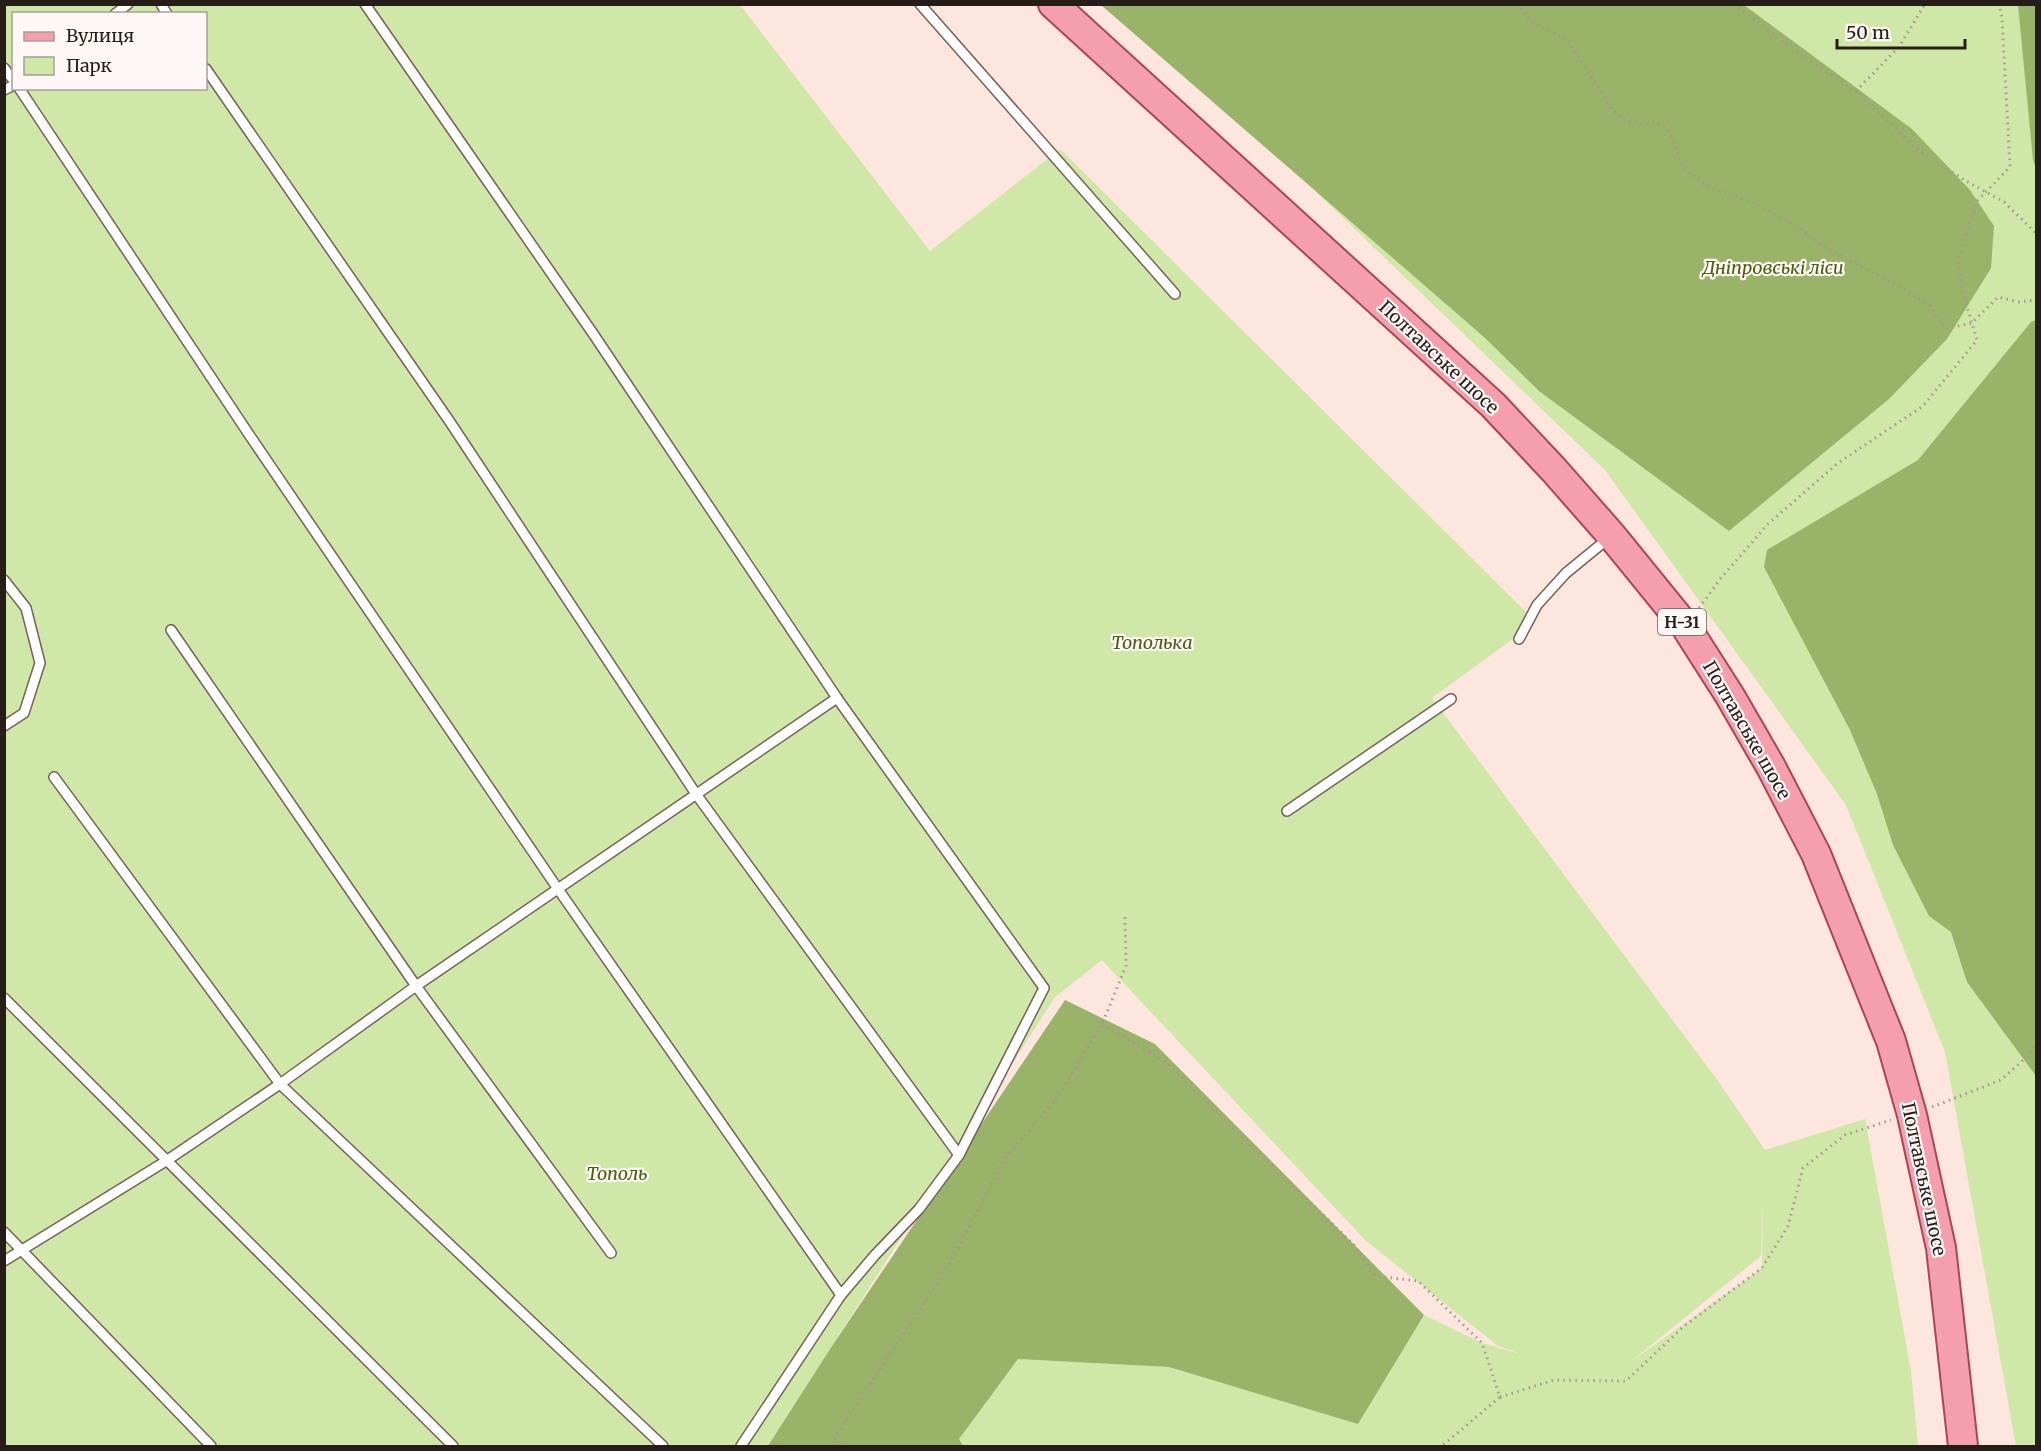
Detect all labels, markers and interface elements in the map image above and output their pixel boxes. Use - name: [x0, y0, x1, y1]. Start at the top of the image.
- legend: [12, 12, 207, 90]
- scale bar: [1837, 12, 1964, 50]
- text: 50 m: [1846, 21, 1890, 44]
- text: Вулиця: [66, 24, 134, 47]
- text: Парк: [66, 54, 112, 77]
- park label: Дніпровські ліси: [1700, 256, 1844, 279]
- street label: Полтавське шосе: [1374, 295, 1504, 419]
- road number: Н-31: [1658, 609, 1706, 635]
- park label: Тополька: [1111, 631, 1193, 654]
- street label: Полтавське шосе: [1698, 657, 1796, 803]
- street label: Полтавське шосе: [1897, 1100, 1951, 1258]
- park label: Тополь: [586, 1162, 648, 1185]

